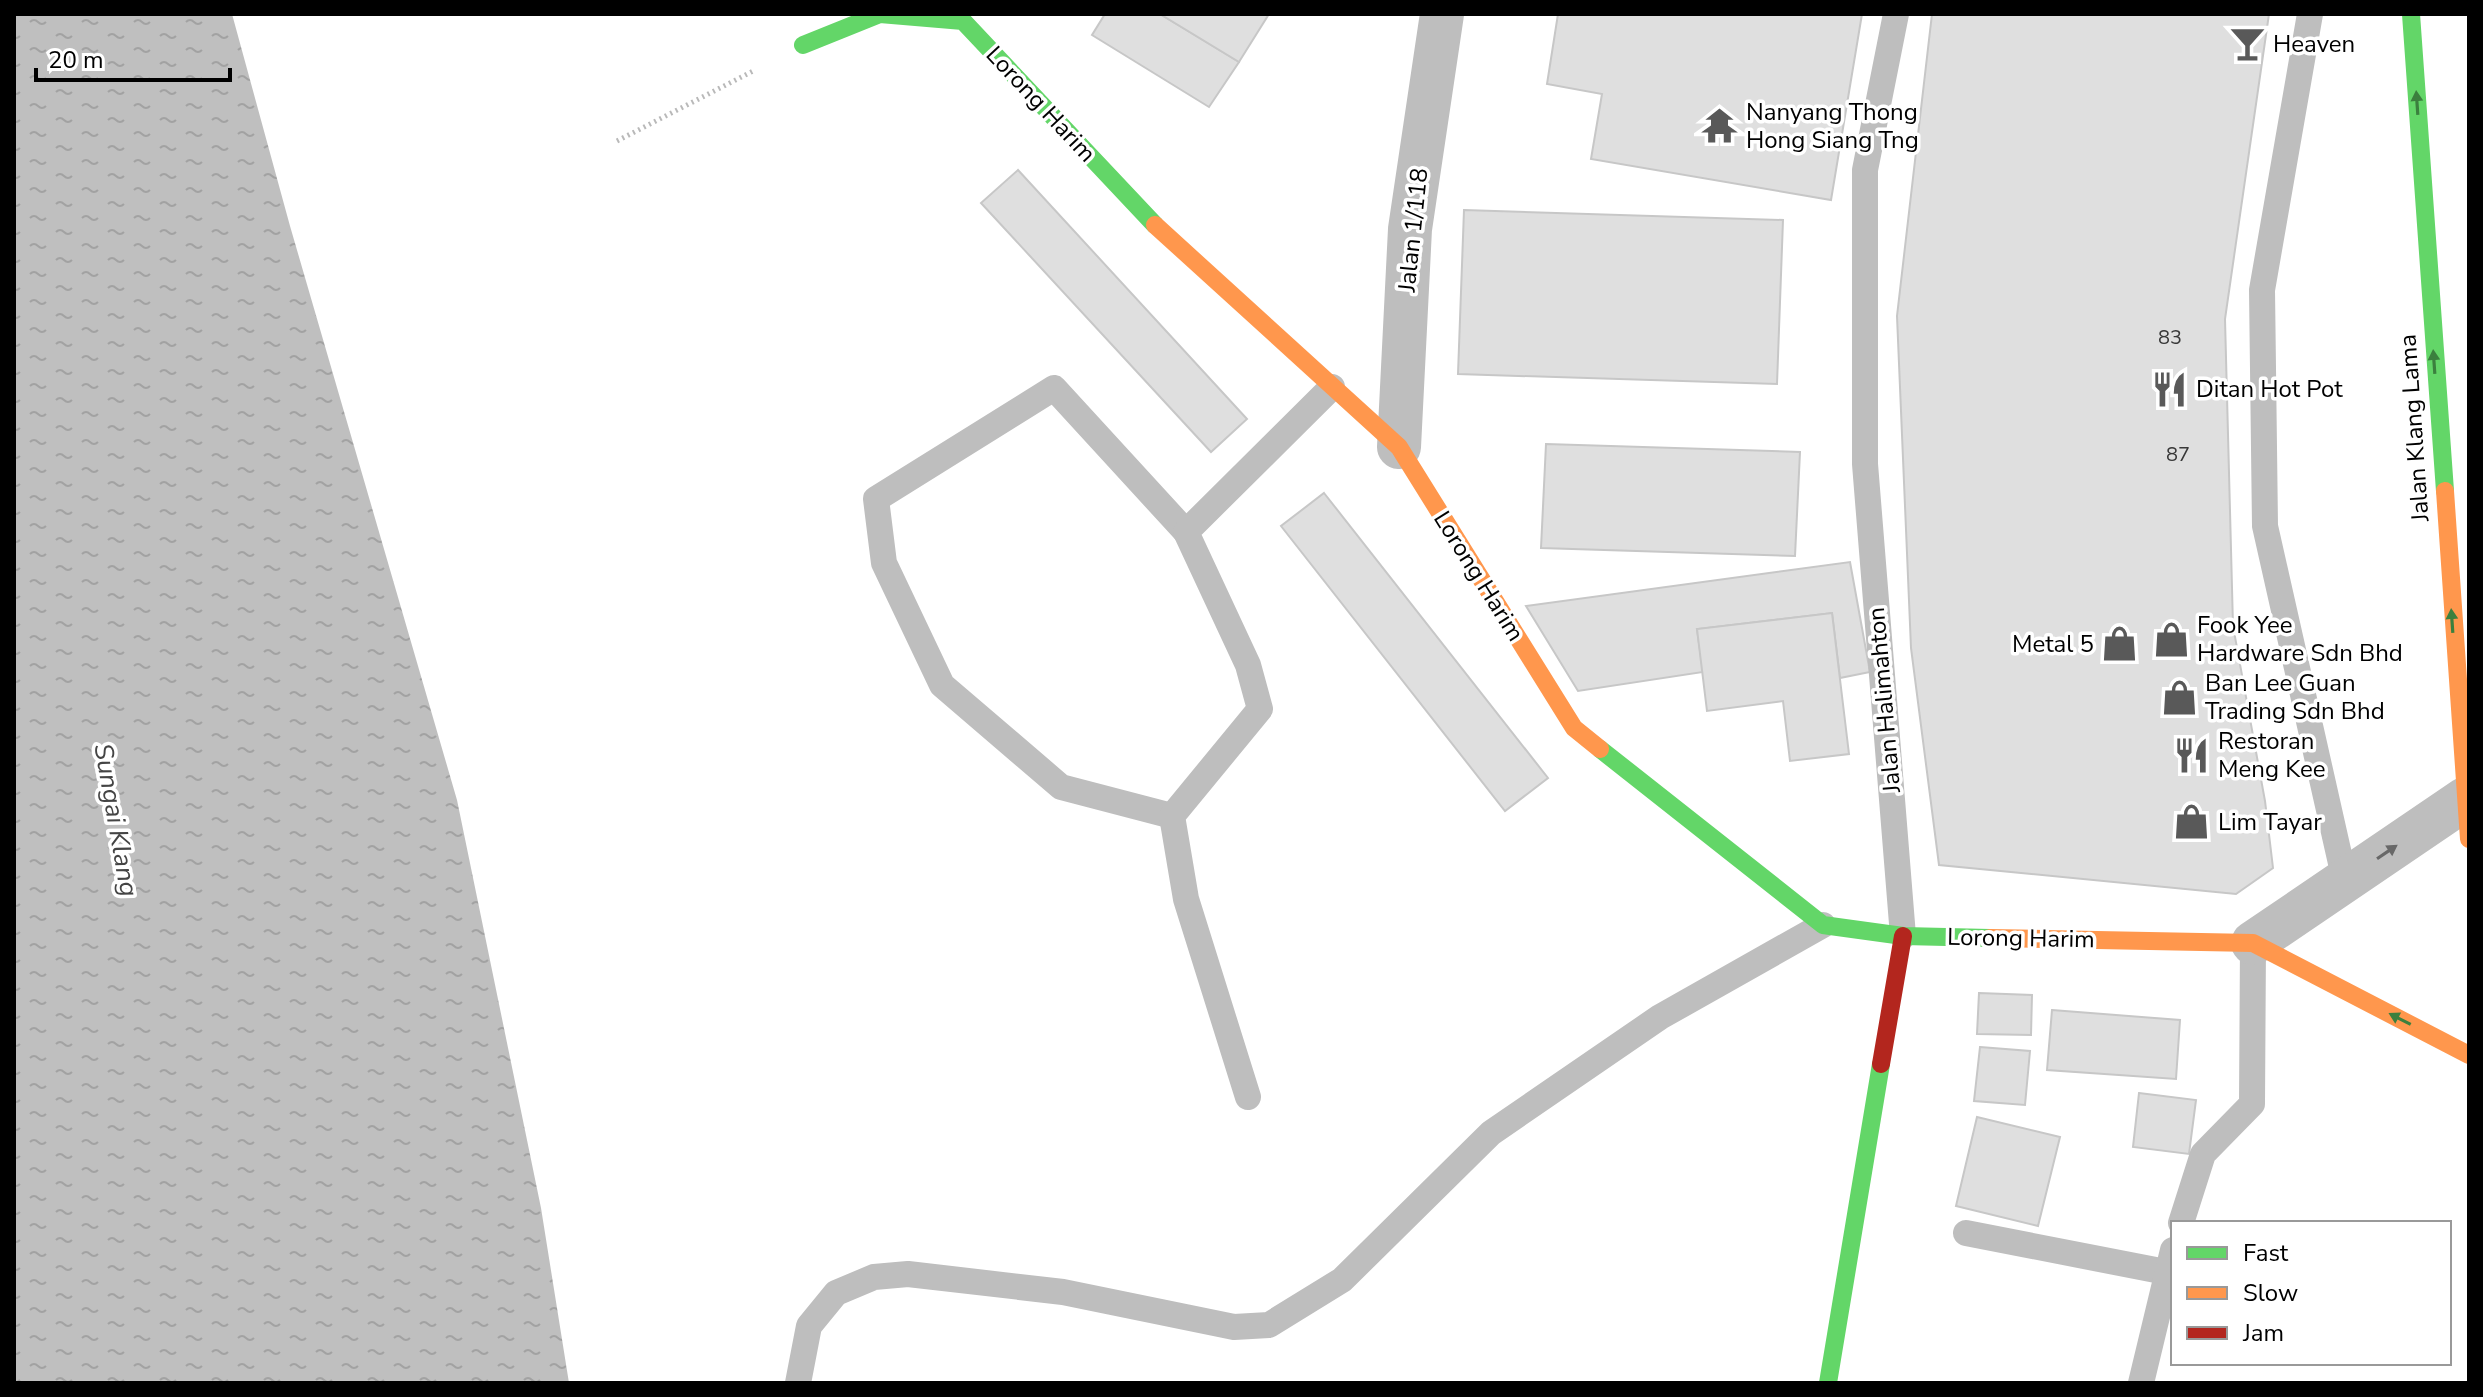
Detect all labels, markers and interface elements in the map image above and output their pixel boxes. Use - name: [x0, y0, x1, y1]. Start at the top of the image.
- bar icon: Heaven: [2228, 25, 2266, 63]
- place label: Heaven: [2273, 28, 2355, 60]
- scale bar: [36, 32, 230, 82]
- street label: Lorong Harim: [979, 39, 1103, 169]
- text: 20 m: [48, 44, 104, 76]
- one-way arrow: [2410, 90, 2423, 115]
- place label: Nanyang Thong Hong Siang Tng: [1746, 96, 1919, 156]
- temple icon: Nanyang Thong Hong Siang Tng: [1701, 107, 1739, 145]
- street label: Jalan 1/118: [1390, 166, 1435, 295]
- house number: 83: [2158, 324, 2182, 351]
- street label: Jalan Klang Lama: [2391, 333, 2437, 524]
- one-way arrow: [2427, 349, 2440, 374]
- restaurant icon: Ditan Hot Pot: [2151, 370, 2189, 408]
- place label: Ditan Hot Pot: [2196, 373, 2343, 405]
- house number: 87: [2166, 441, 2190, 468]
- street label: Lorong Harim: [1426, 505, 1532, 647]
- street label: Jalan Halimahton: [1860, 606, 1908, 795]
- one-way arrow: [2445, 608, 2458, 633]
- place label: Fook Yee Hardware Sdn Bhd: [2197, 609, 2403, 669]
- shop icon: Fook Yee Hardware Sdn Bhd: [2152, 620, 2190, 658]
- shop icon: Metal 5: [2101, 625, 2139, 663]
- place label: Metal 5: [2012, 628, 2094, 660]
- place label: Ban Lee Guan Trading Sdn Bhd: [2205, 667, 2385, 727]
- shop icon: Ban Lee Guan Trading Sdn Bhd: [2160, 678, 2198, 716]
- place label: Restoran Meng Kee: [2218, 725, 2325, 785]
- restaurant icon: Restoran Meng Kee: [2173, 736, 2211, 774]
- water label: Sungai Klang: [85, 741, 147, 899]
- shop icon: Lim Tayar: [2173, 803, 2211, 841]
- place label: Lim Tayar: [2218, 806, 2322, 838]
- one-way arrow: [2377, 845, 2398, 860]
- street label: Lorong Harim: [1947, 921, 2095, 955]
- one-way arrow: [2388, 1013, 2411, 1026]
- legend: [2171, 1221, 2451, 1365]
- text: Fast: [2243, 1237, 2289, 1269]
- text: Slow: [2243, 1277, 2298, 1309]
- text: Jam: [2242, 1317, 2284, 1349]

